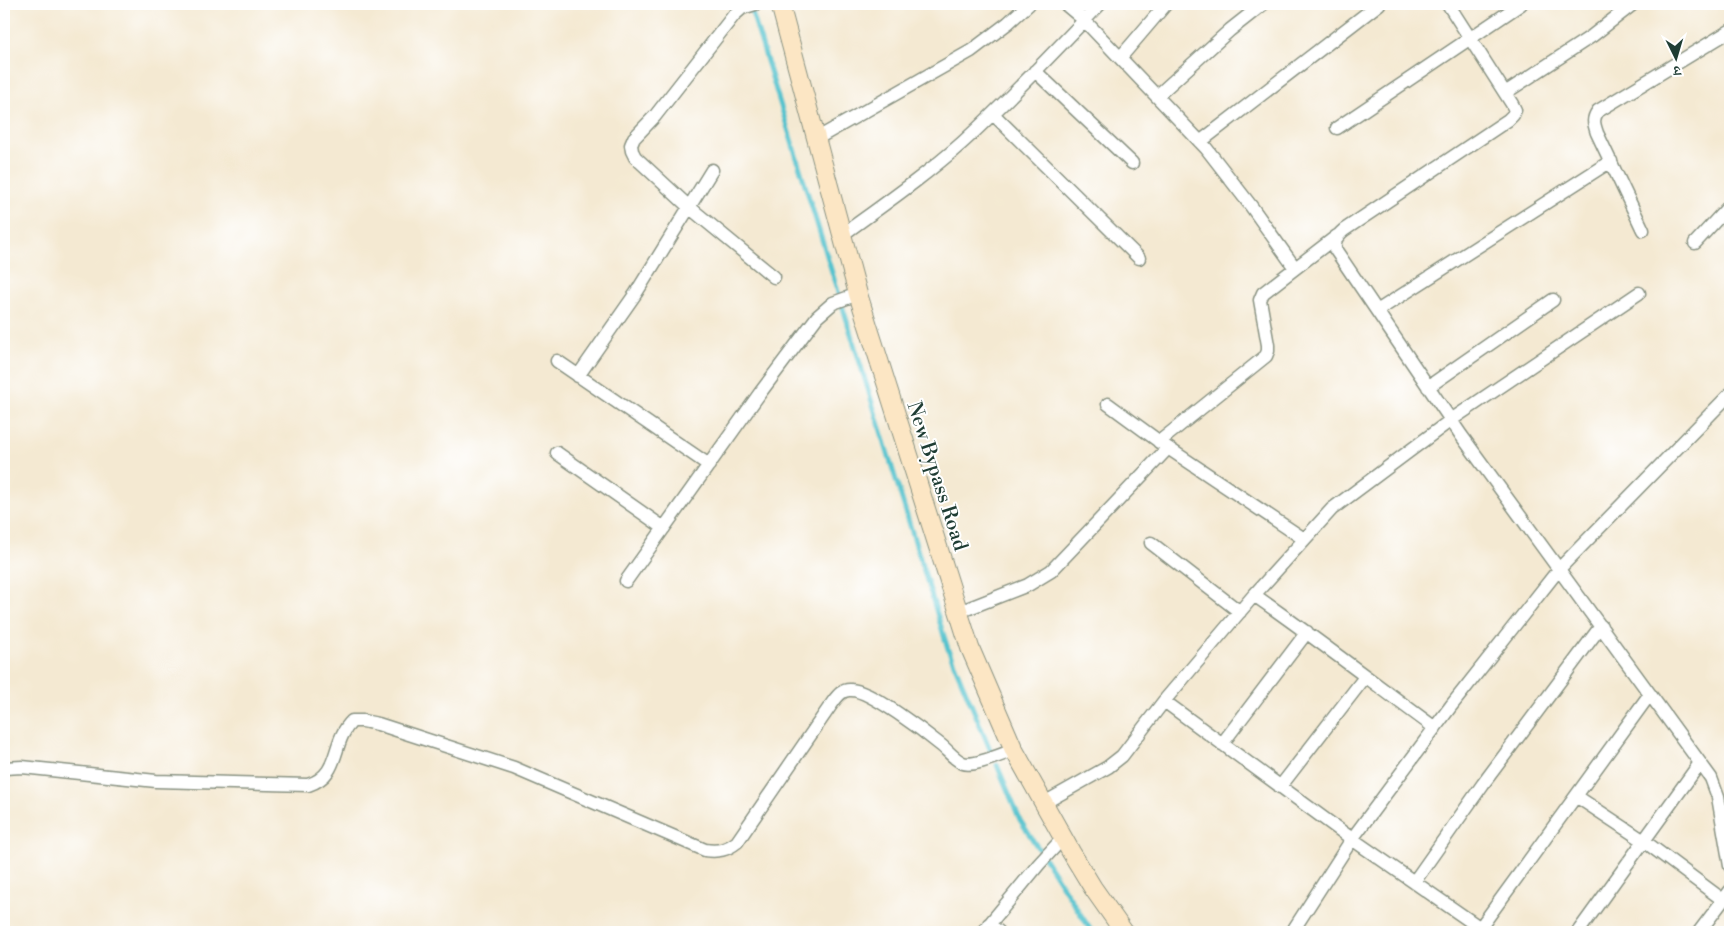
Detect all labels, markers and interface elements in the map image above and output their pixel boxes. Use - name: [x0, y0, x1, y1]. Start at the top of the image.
- north arrow: [1652, 32, 1702, 82]
- text: उ: [1672, 61, 1682, 79]
- street label: New Bypass Road: [901, 399, 973, 555]

